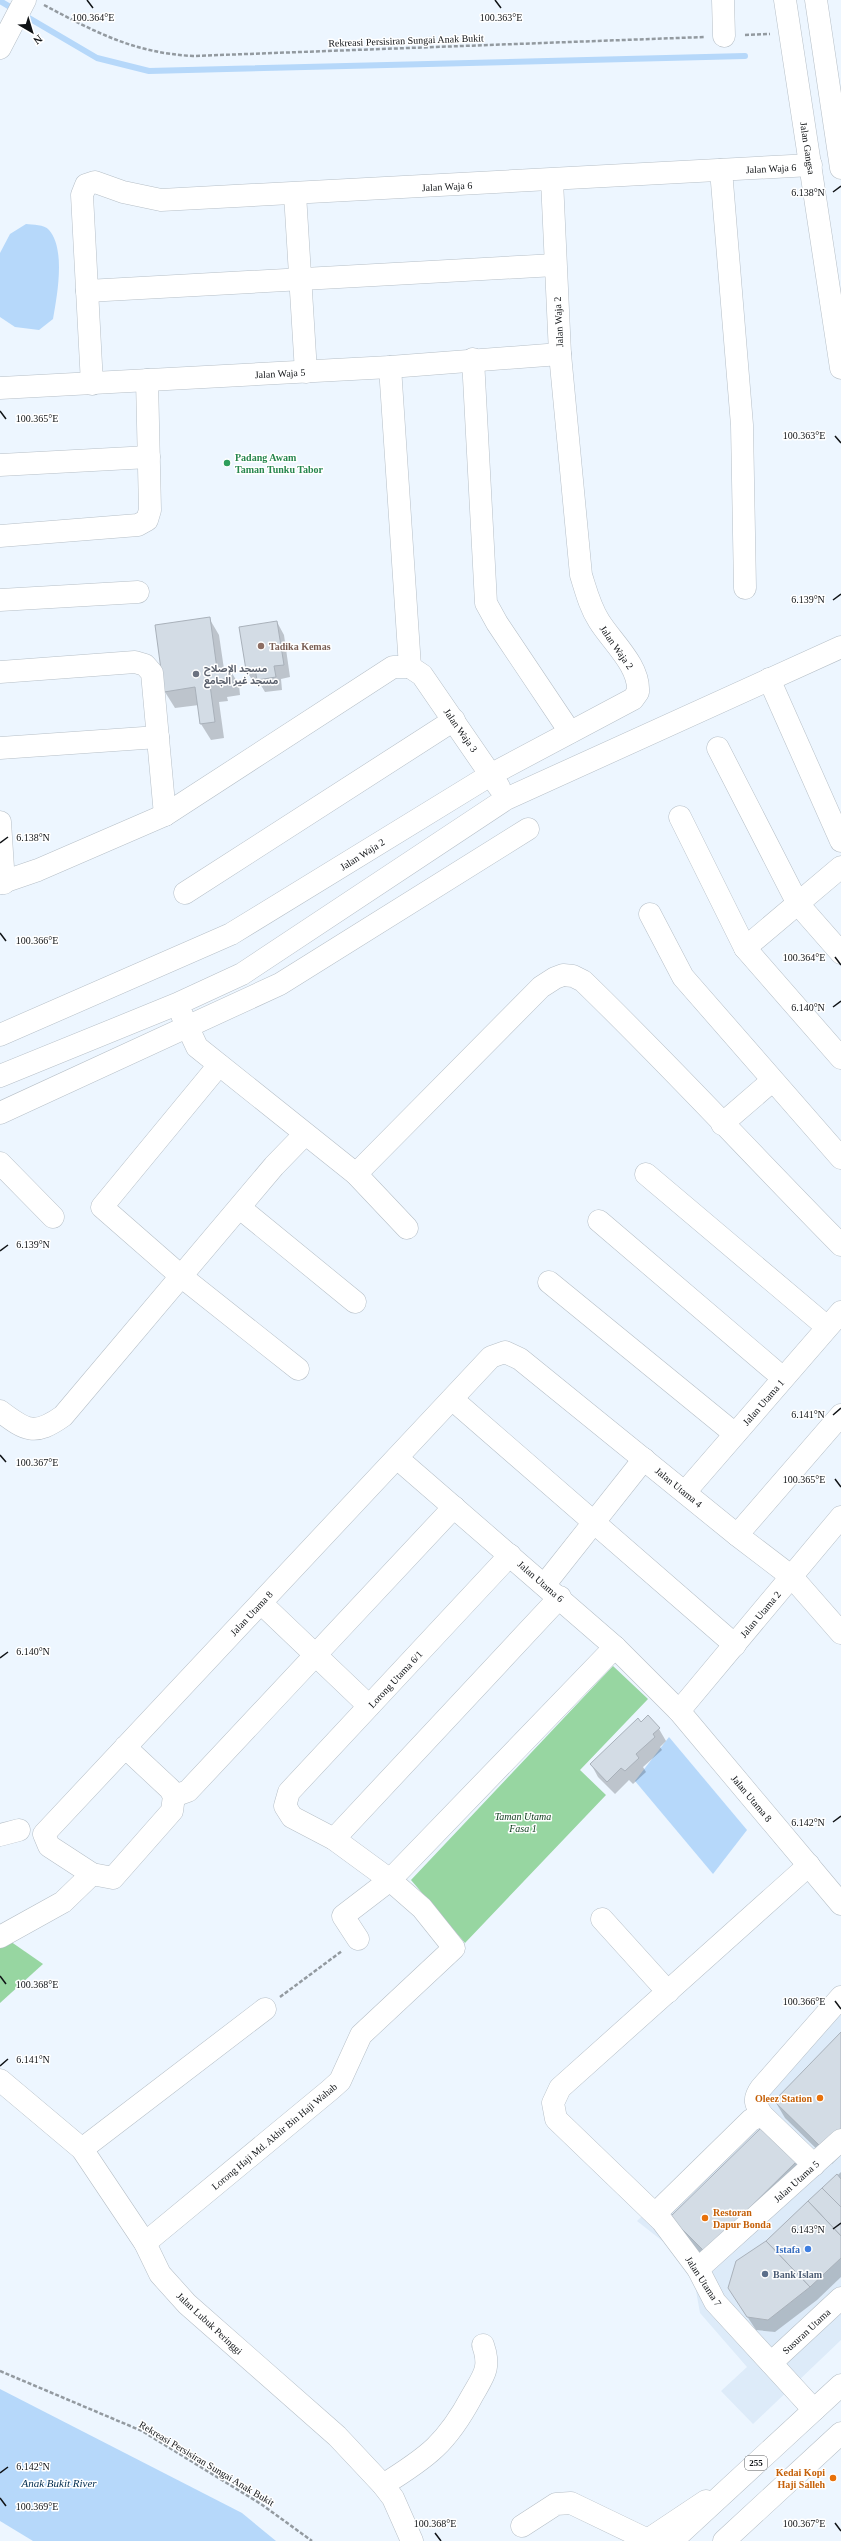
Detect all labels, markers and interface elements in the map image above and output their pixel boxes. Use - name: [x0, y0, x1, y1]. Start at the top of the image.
- north arrow: [12, 12, 52, 52]
- text: 100.364°E: [72, 12, 114, 23]
- text: 100.363°E: [480, 12, 522, 23]
- street label: Rekreasi Persisiran Sungai Anak Bukit: [328, 32, 484, 49]
- text: N: [31, 33, 45, 47]
- street label: Jalan Gangsa: [798, 121, 817, 176]
- street label: Jalan Waja 6: [745, 162, 797, 175]
- street label: Jalan Waja 6: [421, 180, 473, 193]
- text: 6.138°N: [791, 187, 825, 198]
- street label: Jalan Waja 2: [552, 296, 565, 348]
- street label: Jalan Waja 5: [254, 367, 306, 380]
- text: 100.365°E: [16, 413, 58, 424]
- text: 100.363°E: [783, 430, 825, 441]
- place label: Padang Awam Taman Tunku Tabor: [235, 452, 324, 475]
- marker: Padang Awam Taman Tunku Tabor: [222, 458, 232, 468]
- text: 6.139°N: [791, 594, 825, 605]
- street label: Jalan Waja 2: [598, 623, 636, 671]
- marker: Tadika Kemas: [256, 641, 266, 651]
- place label: Tadika Kemas: [269, 641, 331, 652]
- place label: مسجد الإصلاح مسجد غير الجامع: [204, 663, 279, 689]
- marker: مسجد الإصلاح مسجد غير الجامع: [191, 669, 201, 679]
- street label: Jalan Waja 3: [442, 706, 480, 754]
- text: 6.138°N: [16, 832, 50, 843]
- street label: Jalan Waja 2: [338, 836, 387, 873]
- text: 100.366°E: [16, 935, 58, 946]
- text: 100.364°E: [783, 952, 825, 963]
- text: 6.140°N: [791, 1002, 825, 1013]
- text: 6.139°N: [16, 1239, 50, 1250]
- street label: Jalan Utama 1: [740, 1377, 786, 1428]
- text: 6.141°N: [791, 1409, 825, 1420]
- text: 100.367°E: [16, 1457, 58, 1468]
- street label: Jalan Utama 4: [653, 1465, 704, 1510]
- text: 100.365°E: [783, 1474, 825, 1485]
- street label: Jalan Utama 6: [515, 1558, 566, 1604]
- street label: Jalan Utama 8: [228, 1589, 275, 1638]
- street label: Jalan Utama 2: [738, 1589, 783, 1640]
- text: 6.140°N: [16, 1646, 50, 1657]
- street label: Lorong Utama 6/1: [366, 1649, 425, 1710]
- street label: Jalan Utama 8: [729, 1773, 774, 1824]
- park label: Taman Utama Fasa 1: [495, 1811, 551, 1834]
- text: 6.142°N: [791, 1817, 825, 1828]
- text: 100.368°E: [16, 1979, 58, 1990]
- text: 100.366°E: [783, 1996, 825, 2007]
- text: 6.141°N: [16, 2054, 50, 2065]
- street label: Lorong Haji Md. Akhir Bin Haji Wahab: [210, 2081, 339, 2192]
- place label: Oleez Station: [755, 2093, 812, 2104]
- marker: Oleez Station: [815, 2093, 825, 2103]
- street label: Jalan Utama 5: [771, 2158, 821, 2205]
- place label: Restoran Dapur Bonda: [713, 2207, 771, 2230]
- marker: Restoran Dapur Bonda: [700, 2213, 710, 2223]
- text: 6.143°N: [791, 2224, 825, 2235]
- place label: Istafa: [776, 2244, 800, 2255]
- marker: Istafa: [803, 2244, 813, 2254]
- street label: Jalan Utama 7: [683, 2254, 724, 2308]
- marker: Bank Islam: [760, 2269, 770, 2279]
- place label: Bank Islam: [773, 2269, 823, 2280]
- street label: Jalan Lubuk Peringgi: [175, 2290, 245, 2357]
- street label: Susuran Utama: [780, 2306, 833, 2356]
- street label: Rekreasi Persisiran Sungai Anak Bukit: [137, 2419, 276, 2508]
- road number: 255: [745, 2456, 767, 2470]
- text: 6.142°N: [16, 2461, 50, 2472]
- place label: Kedai Kopi Haji Salleh: [776, 2467, 825, 2490]
- marker: Kedai Kopi Haji Salleh: [828, 2473, 838, 2483]
- water label: Anak Bukit River: [20, 2477, 97, 2489]
- text: 100.369°E: [16, 2501, 58, 2512]
- text: 100.368°E: [414, 2518, 456, 2529]
- text: 100.367°E: [783, 2518, 825, 2529]

